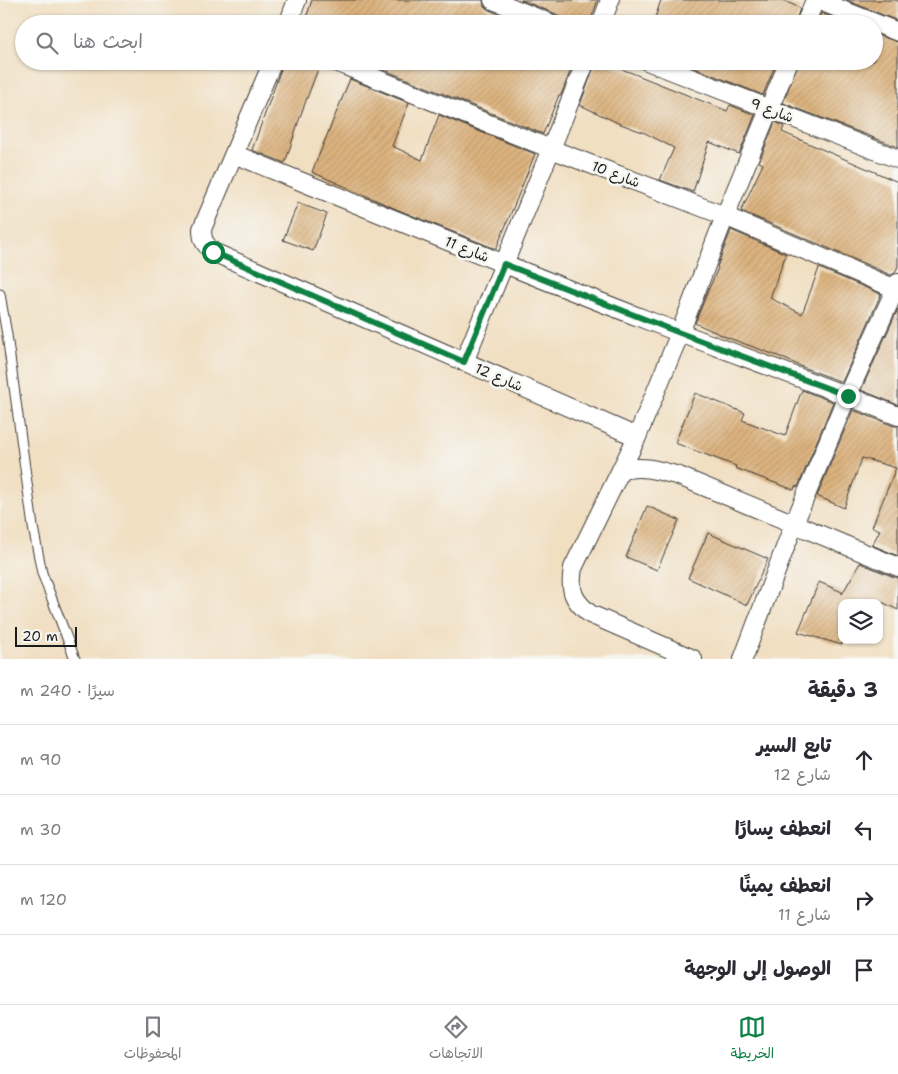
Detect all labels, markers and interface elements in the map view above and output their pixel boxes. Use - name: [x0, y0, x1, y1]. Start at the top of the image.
- search box: [15, 15, 883, 70]
- icon: search: [33, 29, 61, 57]
- text: ابحث هنا: [73, 29, 143, 54]
- street label: شارع 9: [747, 94, 796, 127]
- street label: شارع 10: [589, 157, 643, 192]
- street label: شارع 11: [442, 232, 492, 267]
- route start: [202, 241, 225, 264]
- street label: شارع 12: [472, 359, 526, 396]
- route end: [837, 385, 860, 408]
- map controls: [838, 599, 883, 644]
- button: layers: [838, 599, 883, 644]
- scale bar: [15, 624, 78, 647]
- text: 20 m: [22, 627, 58, 645]
- text: 3 دقيقة: [808, 676, 878, 704]
- text: سيرًا · 240 m: [20, 680, 115, 701]
- text: تابع السير: [757, 733, 831, 758]
- icon: ahead: [850, 746, 878, 774]
- text: 90 m: [20, 749, 61, 770]
- text: شارع 12: [774, 764, 831, 785]
- text: انعطف يسارًا: [735, 816, 831, 841]
- icon: left: [850, 816, 878, 844]
- text: 30 m: [20, 819, 61, 840]
- text: انعطف يمينًا: [740, 873, 831, 898]
- icon: right: [850, 886, 878, 914]
- text: 120 m: [20, 889, 67, 910]
- text: شارع 11: [778, 904, 831, 925]
- text: الوصول إلى الوجهة: [684, 956, 831, 981]
- icon: arrive: [850, 956, 878, 984]
- tab: المحفوظات: [124, 1013, 181, 1066]
- tab: الاتجاهات: [429, 1013, 483, 1066]
- tab: الخريطة: [731, 1013, 774, 1066]

